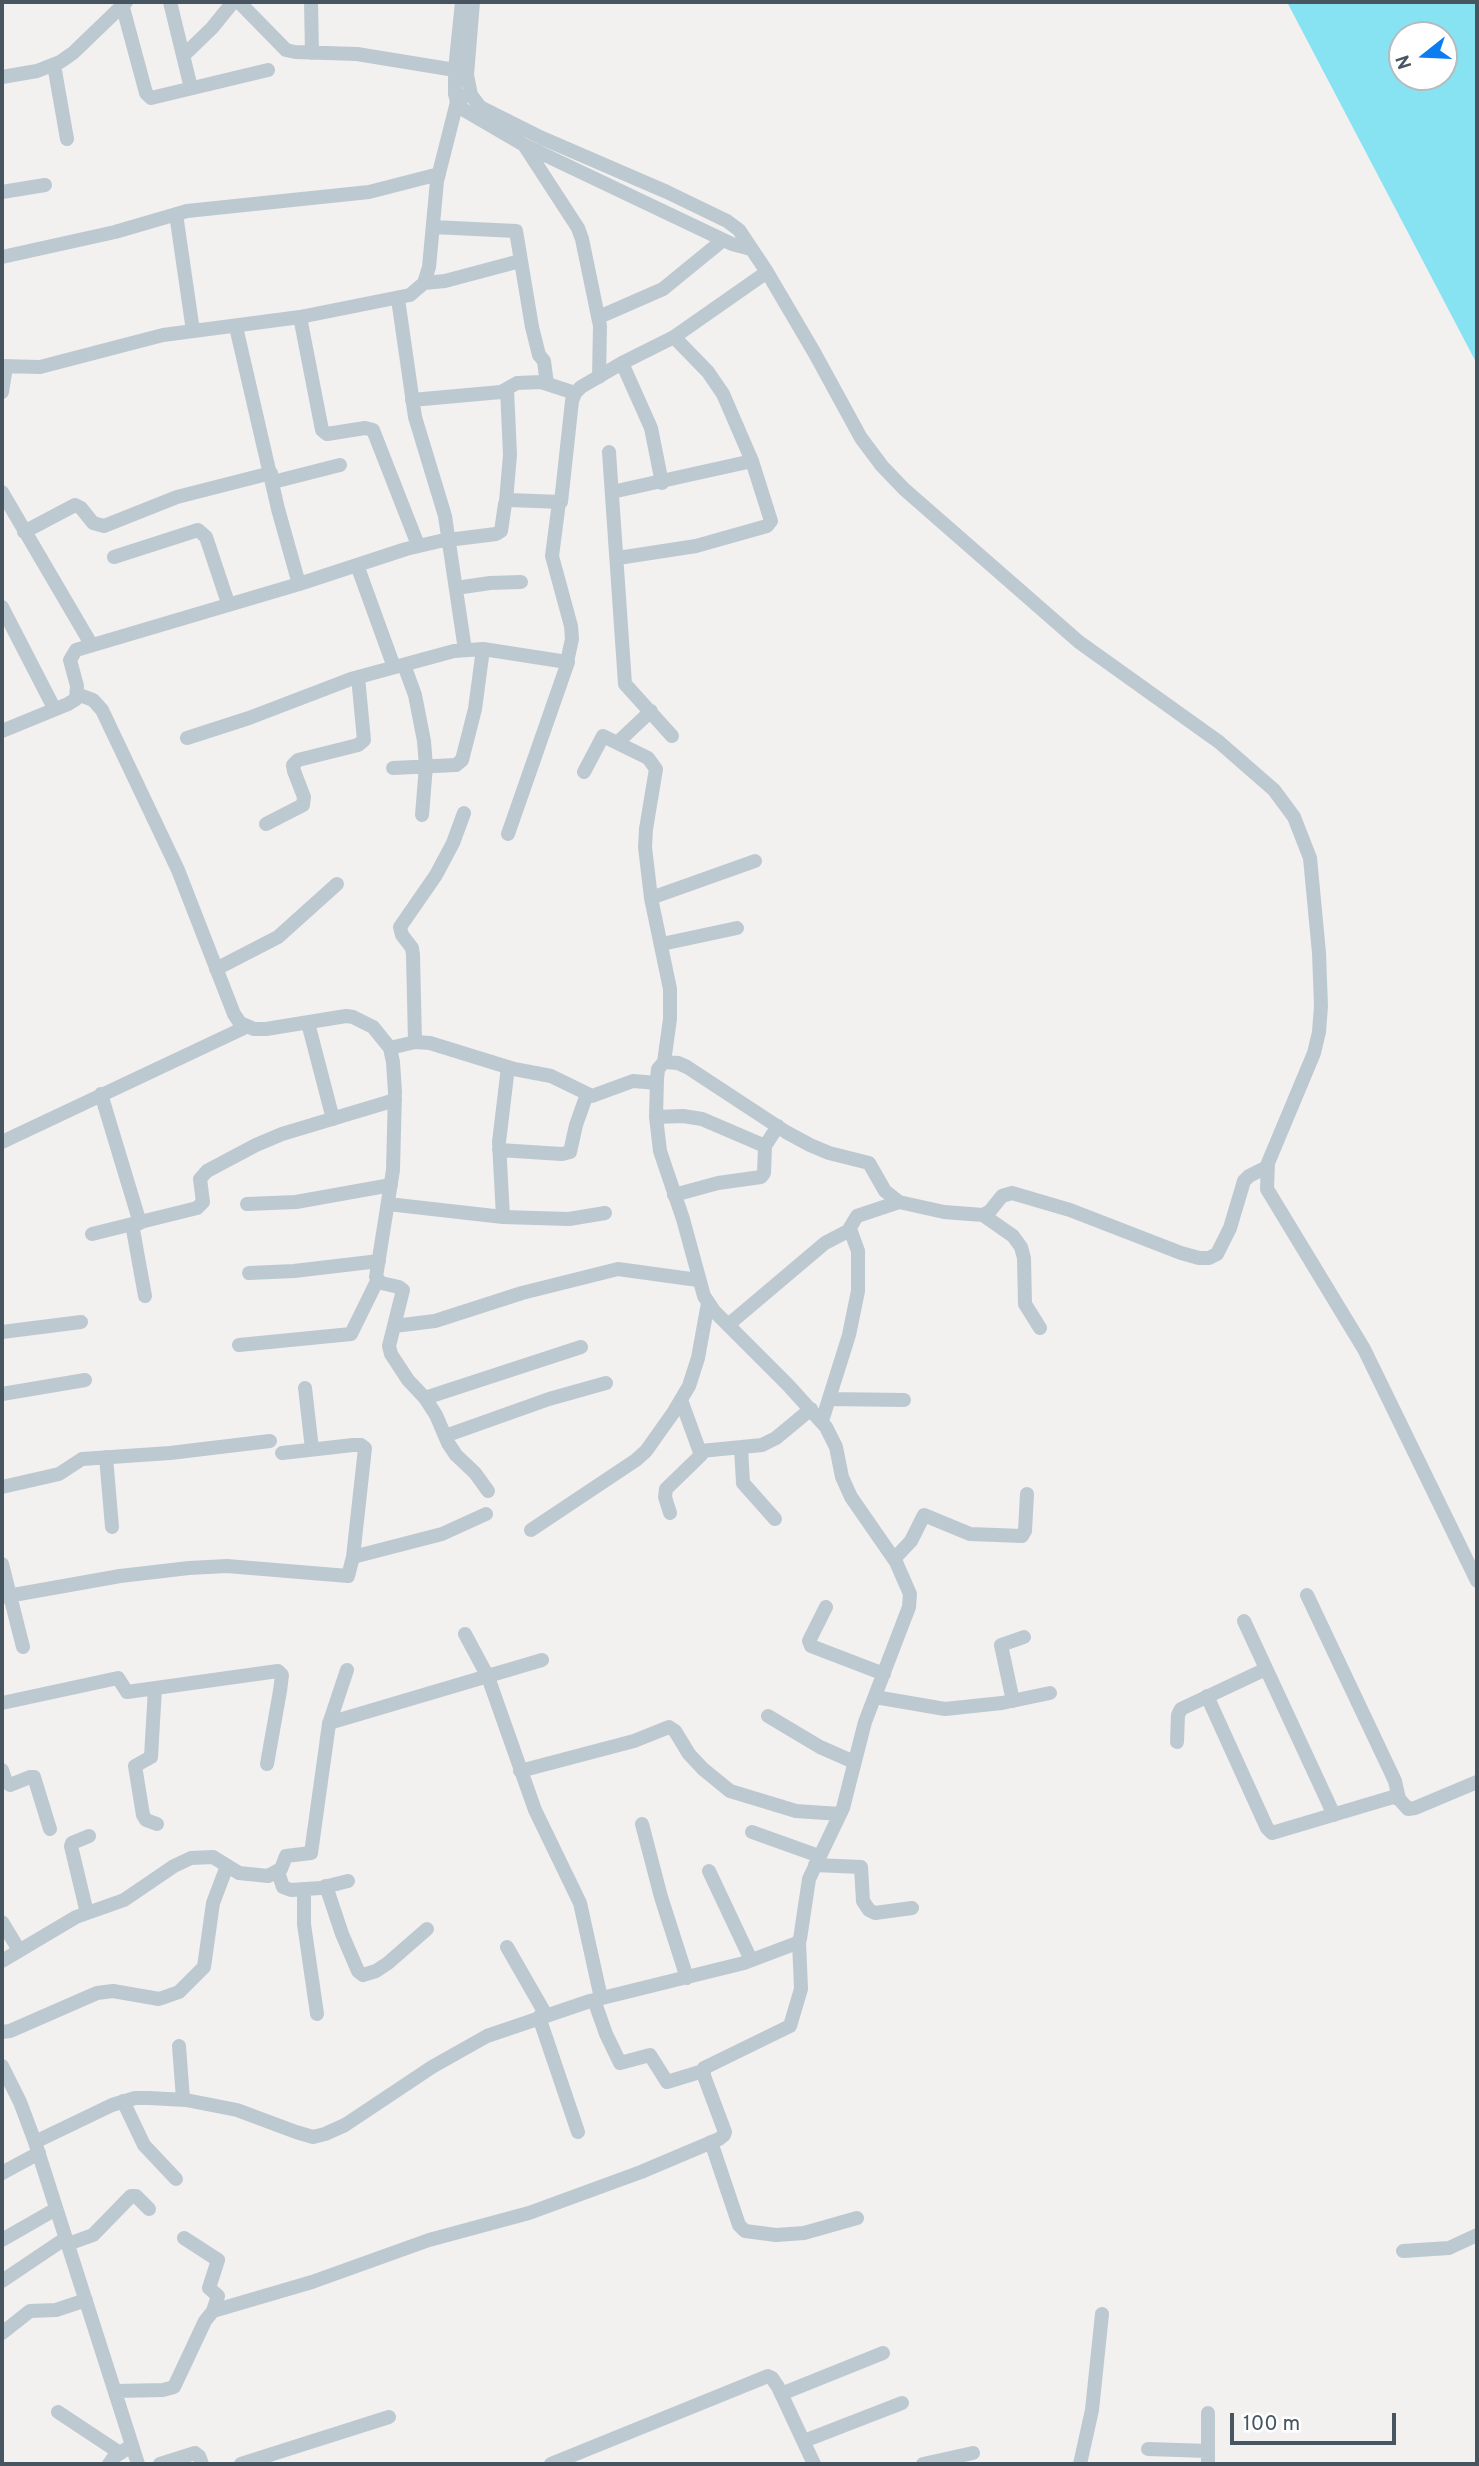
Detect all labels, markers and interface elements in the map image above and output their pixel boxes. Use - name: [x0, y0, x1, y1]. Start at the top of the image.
- north arrow: [1388, 21, 1458, 91]
- text: N: [1391, 52, 1418, 72]
- scale bar: [1234, 2400, 1400, 2444]
- text: 100 m: [1243, 2411, 1300, 2438]

